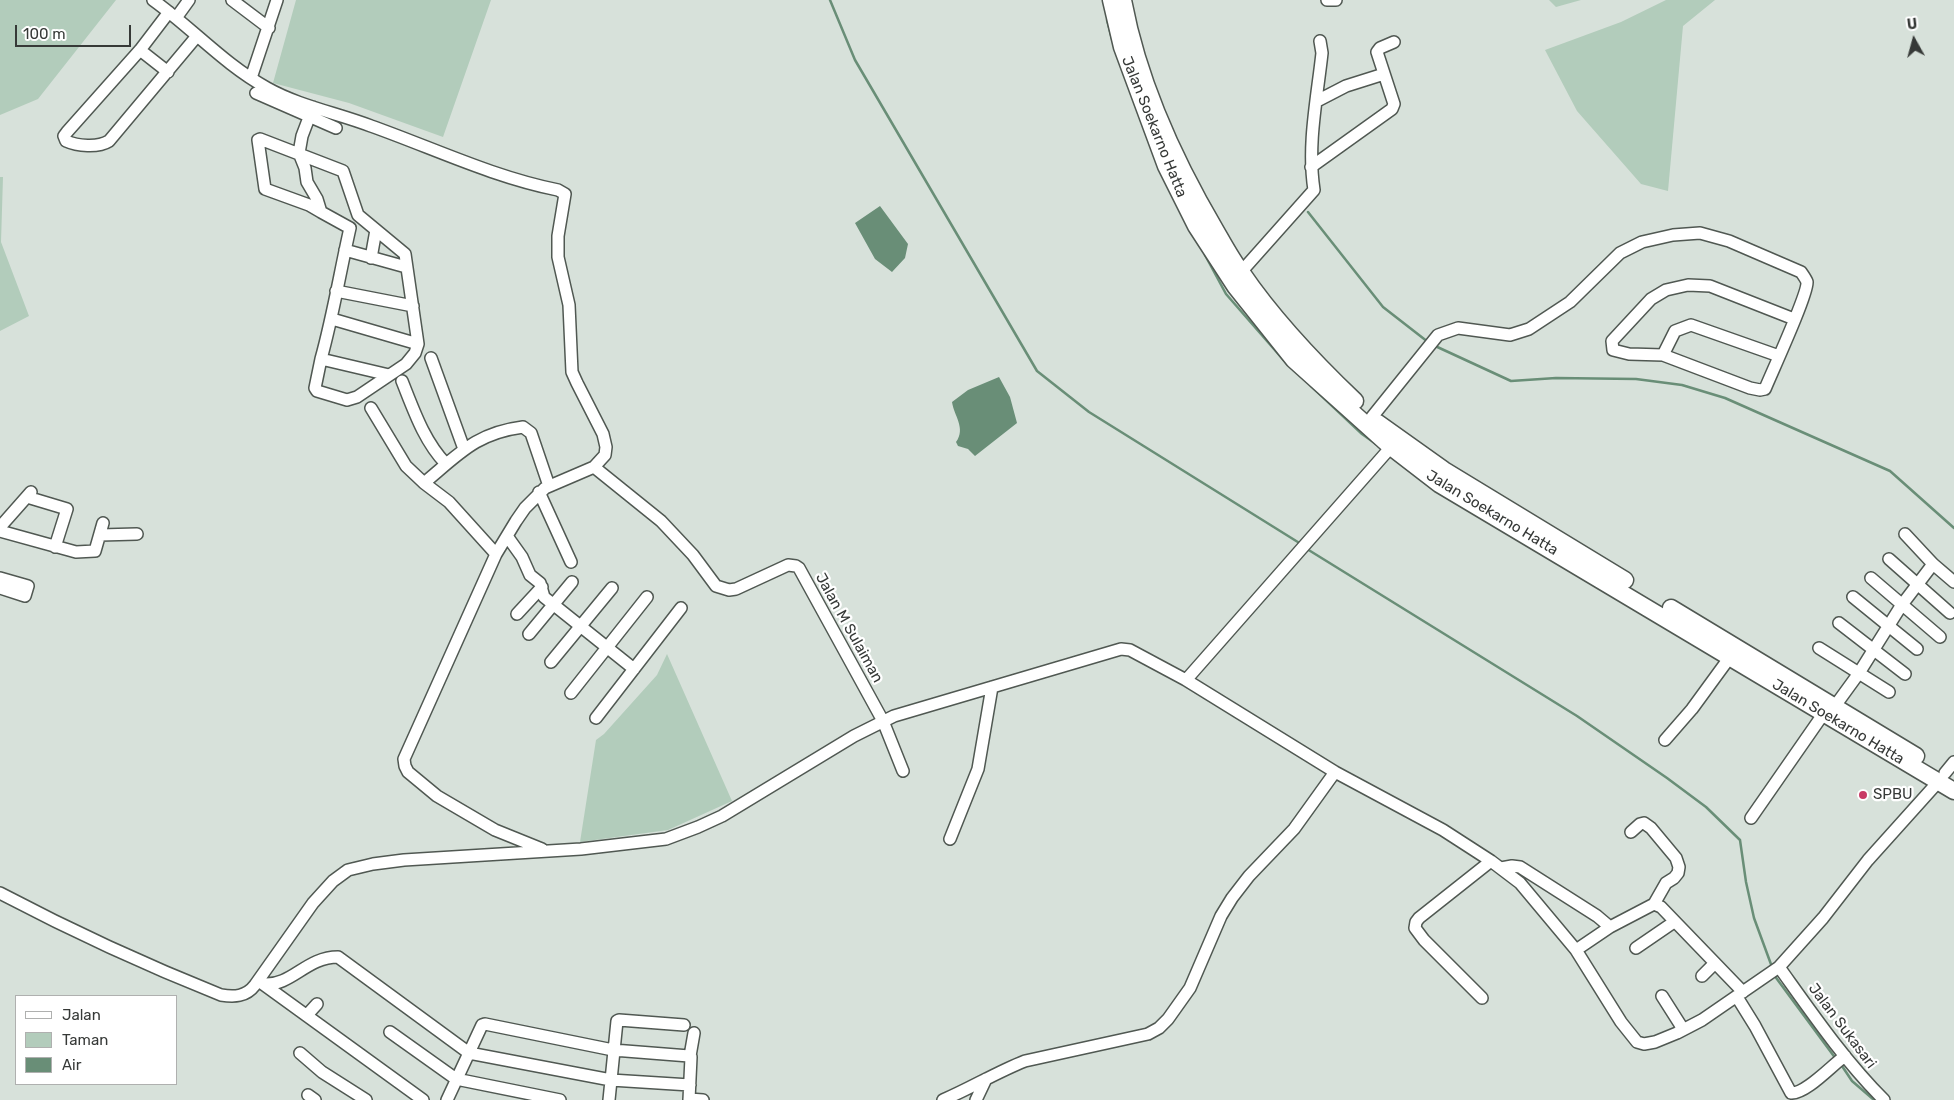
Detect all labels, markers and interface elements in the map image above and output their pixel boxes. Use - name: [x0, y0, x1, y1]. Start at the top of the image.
- scale bar: [18, 15, 134, 47]
- north arrow: [1889, 15, 1939, 65]
- text: U: [1906, 16, 1918, 34]
- text: 100 m: [23, 25, 65, 43]
- street label: Jalan Soekarno Hatta: [1117, 54, 1191, 200]
- street label: Jalan Soekarno Hatta: [1423, 466, 1561, 560]
- street label: Jalan M Sulaiman: [811, 570, 887, 686]
- street label: Jalan Soekarno Hatta: [1769, 675, 1907, 769]
- place label: SPBU: [1873, 786, 1912, 804]
- marker: SPBU: [1857, 789, 1869, 801]
- street label: Jalan Sukasari: [1804, 980, 1880, 1072]
- legend: [15, 995, 178, 1085]
- text: Jalan: [62, 1006, 101, 1024]
- text: Taman: [62, 1031, 108, 1049]
- text: Air: [62, 1056, 81, 1074]

